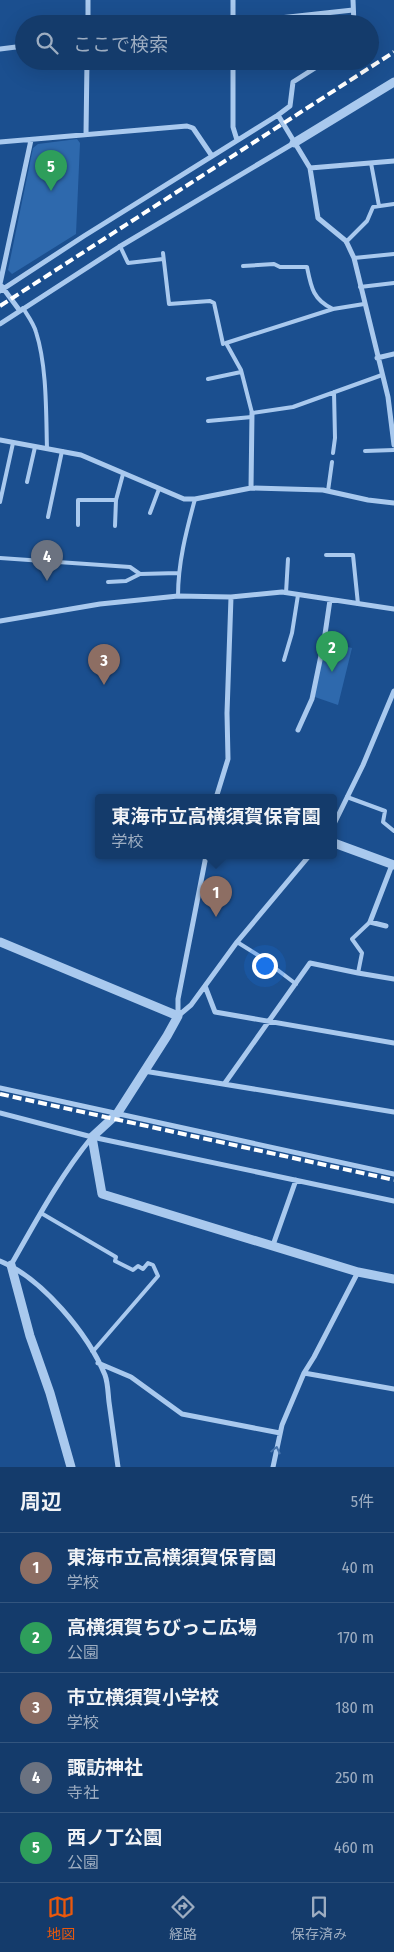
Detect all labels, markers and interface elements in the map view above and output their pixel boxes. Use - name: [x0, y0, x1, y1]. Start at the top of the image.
- search box: [15, 15, 379, 70]
- icon: search: [33, 29, 61, 57]
- text: ここで検索: [73, 33, 168, 56]
- pin: 5: [35, 150, 67, 191]
- pin: 4: [31, 540, 63, 581]
- pin: 2: [316, 631, 348, 672]
- pin: 3: [88, 644, 120, 685]
- popup: [95, 794, 337, 859]
- text: 東海市立高横須賀保育園: [111, 805, 321, 828]
- text: 学校: [111, 832, 144, 851]
- pin: 1: [200, 876, 232, 917]
- your location: [252, 953, 278, 979]
- one-way arrow: [271, 1445, 281, 1454]
- text: 周辺: [20, 1489, 62, 1515]
- text: 5件: [351, 1492, 374, 1511]
- text: 東海市立高横須賀保育園: [67, 1546, 276, 1569]
- text: 1: [33, 1558, 39, 1577]
- text: 40 m: [342, 1558, 374, 1577]
- text: 学校: [67, 1573, 99, 1592]
- text: 高横須賀ちびっこ広場: [67, 1616, 257, 1639]
- text: 2: [32, 1628, 40, 1647]
- text: 170 m: [337, 1628, 374, 1647]
- text: 公園: [67, 1643, 99, 1662]
- text: 市立横須賀小学校: [67, 1686, 219, 1709]
- text: 3: [32, 1698, 40, 1717]
- text: 180 m: [335, 1698, 374, 1717]
- text: 学校: [67, 1713, 99, 1732]
- text: 諏訪神社: [67, 1756, 143, 1779]
- text: 4: [32, 1768, 40, 1787]
- text: 250 m: [335, 1768, 374, 1787]
- text: 寺社: [67, 1783, 99, 1802]
- text: 西ノ丁公園: [67, 1826, 162, 1849]
- text: 5: [32, 1838, 40, 1857]
- text: 460 m: [334, 1838, 374, 1857]
- text: 公園: [67, 1853, 99, 1872]
- tab: 地図: [47, 1893, 75, 1943]
- tab: 経路: [169, 1893, 197, 1943]
- tab: 保存済み: [291, 1893, 347, 1943]

